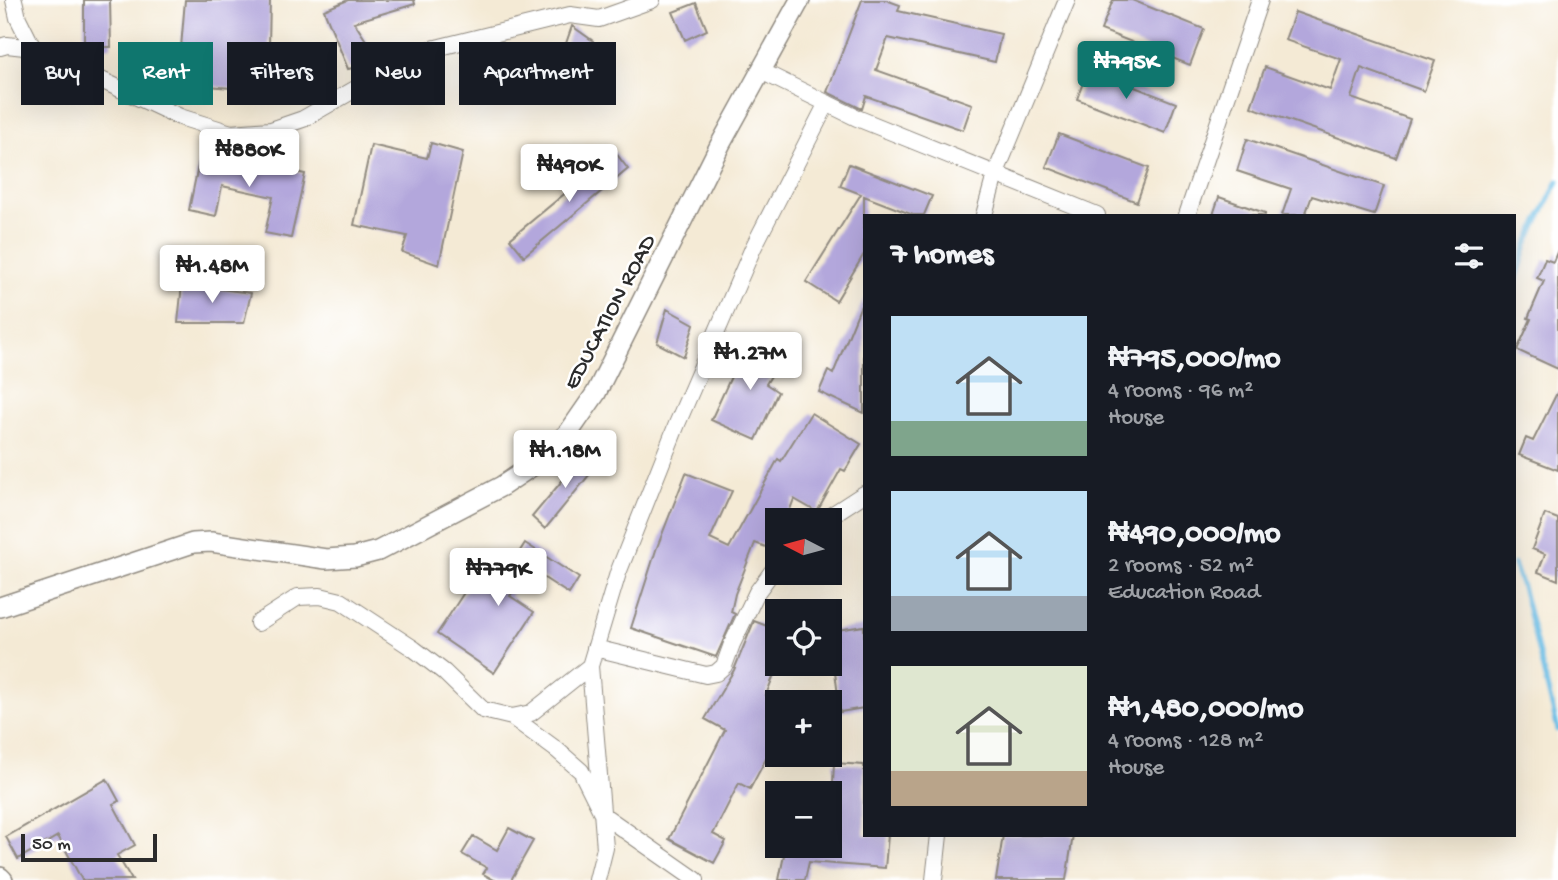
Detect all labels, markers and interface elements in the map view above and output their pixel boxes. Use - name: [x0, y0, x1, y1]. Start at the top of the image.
- chip: Buy: [21, 42, 104, 105]
- chip: Rent: [118, 42, 213, 105]
- chip: Filters: [227, 42, 337, 105]
- chip: New: [351, 42, 445, 105]
- chip: Apartment: [459, 42, 616, 105]
- pin: ₦795K: [1077, 42, 1175, 101]
- text: ₦795K: [1094, 50, 1158, 77]
- pin: ₦880K: [200, 130, 298, 189]
- text: ₦880K: [215, 138, 283, 165]
- pin: ₦490K: [520, 144, 618, 204]
- text: ₦490K: [537, 153, 601, 180]
- street label: EDUCATION ROAD: [559, 230, 664, 395]
- icon: filters: [1450, 237, 1488, 275]
- text: 7 homes: [891, 239, 993, 274]
- pin: ₦1.48M: [155, 246, 269, 305]
- text: ₦1.48M: [176, 254, 248, 281]
- pin: ₦1.27M: [693, 332, 807, 392]
- text: ₦1.27M: [714, 341, 786, 368]
- text: ₦795,000/mo: [1108, 343, 1281, 378]
- icon: home: [947, 344, 1031, 428]
- text: 4 rooms · 96 m²: [1108, 378, 1253, 405]
- text: House: [1108, 405, 1164, 432]
- pin: ₦1.18M: [508, 430, 622, 490]
- text: ₦1.18M: [530, 439, 600, 466]
- north arrow: [765, 508, 842, 584]
- map controls: [765, 508, 842, 858]
- text: ₦490,000/mo: [1108, 518, 1281, 553]
- icon: home: [947, 519, 1031, 603]
- pin: ₦779K: [449, 548, 547, 608]
- text: 2 rooms · 52 m²: [1108, 553, 1254, 580]
- text: ₦779K: [466, 557, 530, 584]
- text: Education Road: [1108, 580, 1260, 607]
- button: locate: [765, 599, 842, 676]
- button: +: [765, 690, 842, 767]
- text: ₦1,480,000/mo: [1108, 693, 1303, 728]
- icon: home: [947, 694, 1031, 778]
- text: 4 rooms · 128 m²: [1108, 728, 1263, 755]
- text: House: [1108, 755, 1164, 782]
- button: −: [765, 781, 842, 858]
- scale bar: [21, 831, 158, 863]
- text: 50 m: [32, 834, 71, 857]

